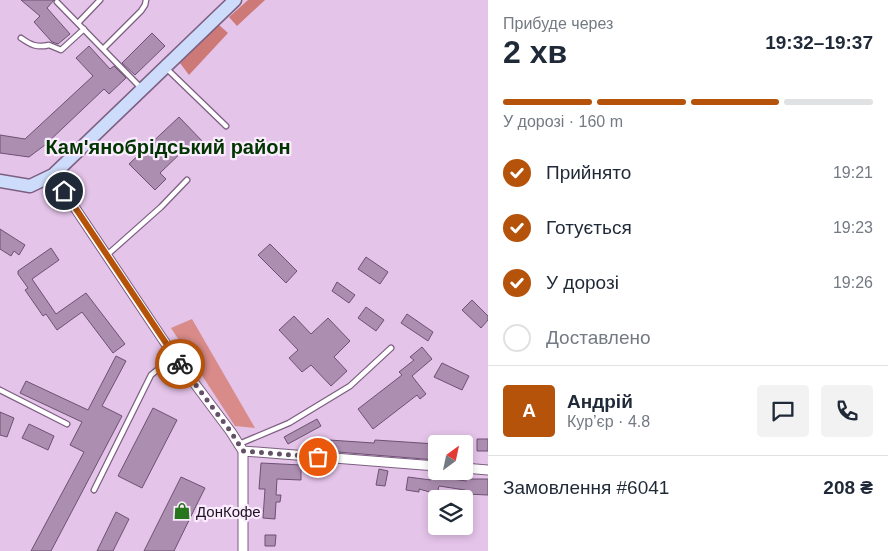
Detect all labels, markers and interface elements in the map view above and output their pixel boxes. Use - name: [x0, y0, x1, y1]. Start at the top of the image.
- text: Прибуде через: [503, 15, 613, 32]
- text: 19:32–19:37: [765, 32, 873, 53]
- text: 2 хв: [503, 34, 567, 70]
- text: У дорозі · 160 m: [503, 113, 623, 130]
- district label: Кам'янобрідський район: [45, 136, 291, 158]
- icon: check: [503, 159, 531, 187]
- text: Прийнято: [546, 162, 631, 183]
- text: 19:21: [833, 164, 873, 181]
- pin: [43, 170, 85, 212]
- icon: home: [50, 177, 78, 205]
- icon: check: [503, 214, 531, 242]
- text: Готується: [546, 217, 632, 238]
- text: 19:23: [833, 219, 873, 236]
- icon: check: [503, 269, 531, 297]
- text: У дорозі: [546, 272, 619, 293]
- text: 19:26: [833, 274, 873, 291]
- text: Доставлено: [546, 327, 651, 348]
- courier: [155, 339, 205, 389]
- icon: bike: [166, 350, 194, 378]
- button: chat: [757, 385, 809, 437]
- button: phone: [821, 385, 873, 437]
- text: Андрій: [567, 391, 633, 412]
- text: А: [522, 400, 536, 421]
- text: Кур’єр · 4.8: [567, 413, 650, 430]
- north arrow: [428, 435, 472, 480]
- map controls: [428, 435, 473, 535]
- pin: [297, 436, 339, 478]
- icon: bag: [304, 443, 332, 471]
- text: Замовлення #6041: [503, 477, 669, 498]
- text: 208 ₴: [823, 477, 873, 498]
- button: layers: [428, 490, 473, 535]
- shop icon: ДонКофе: [172, 501, 192, 521]
- place label: ДонКофе: [196, 503, 261, 520]

